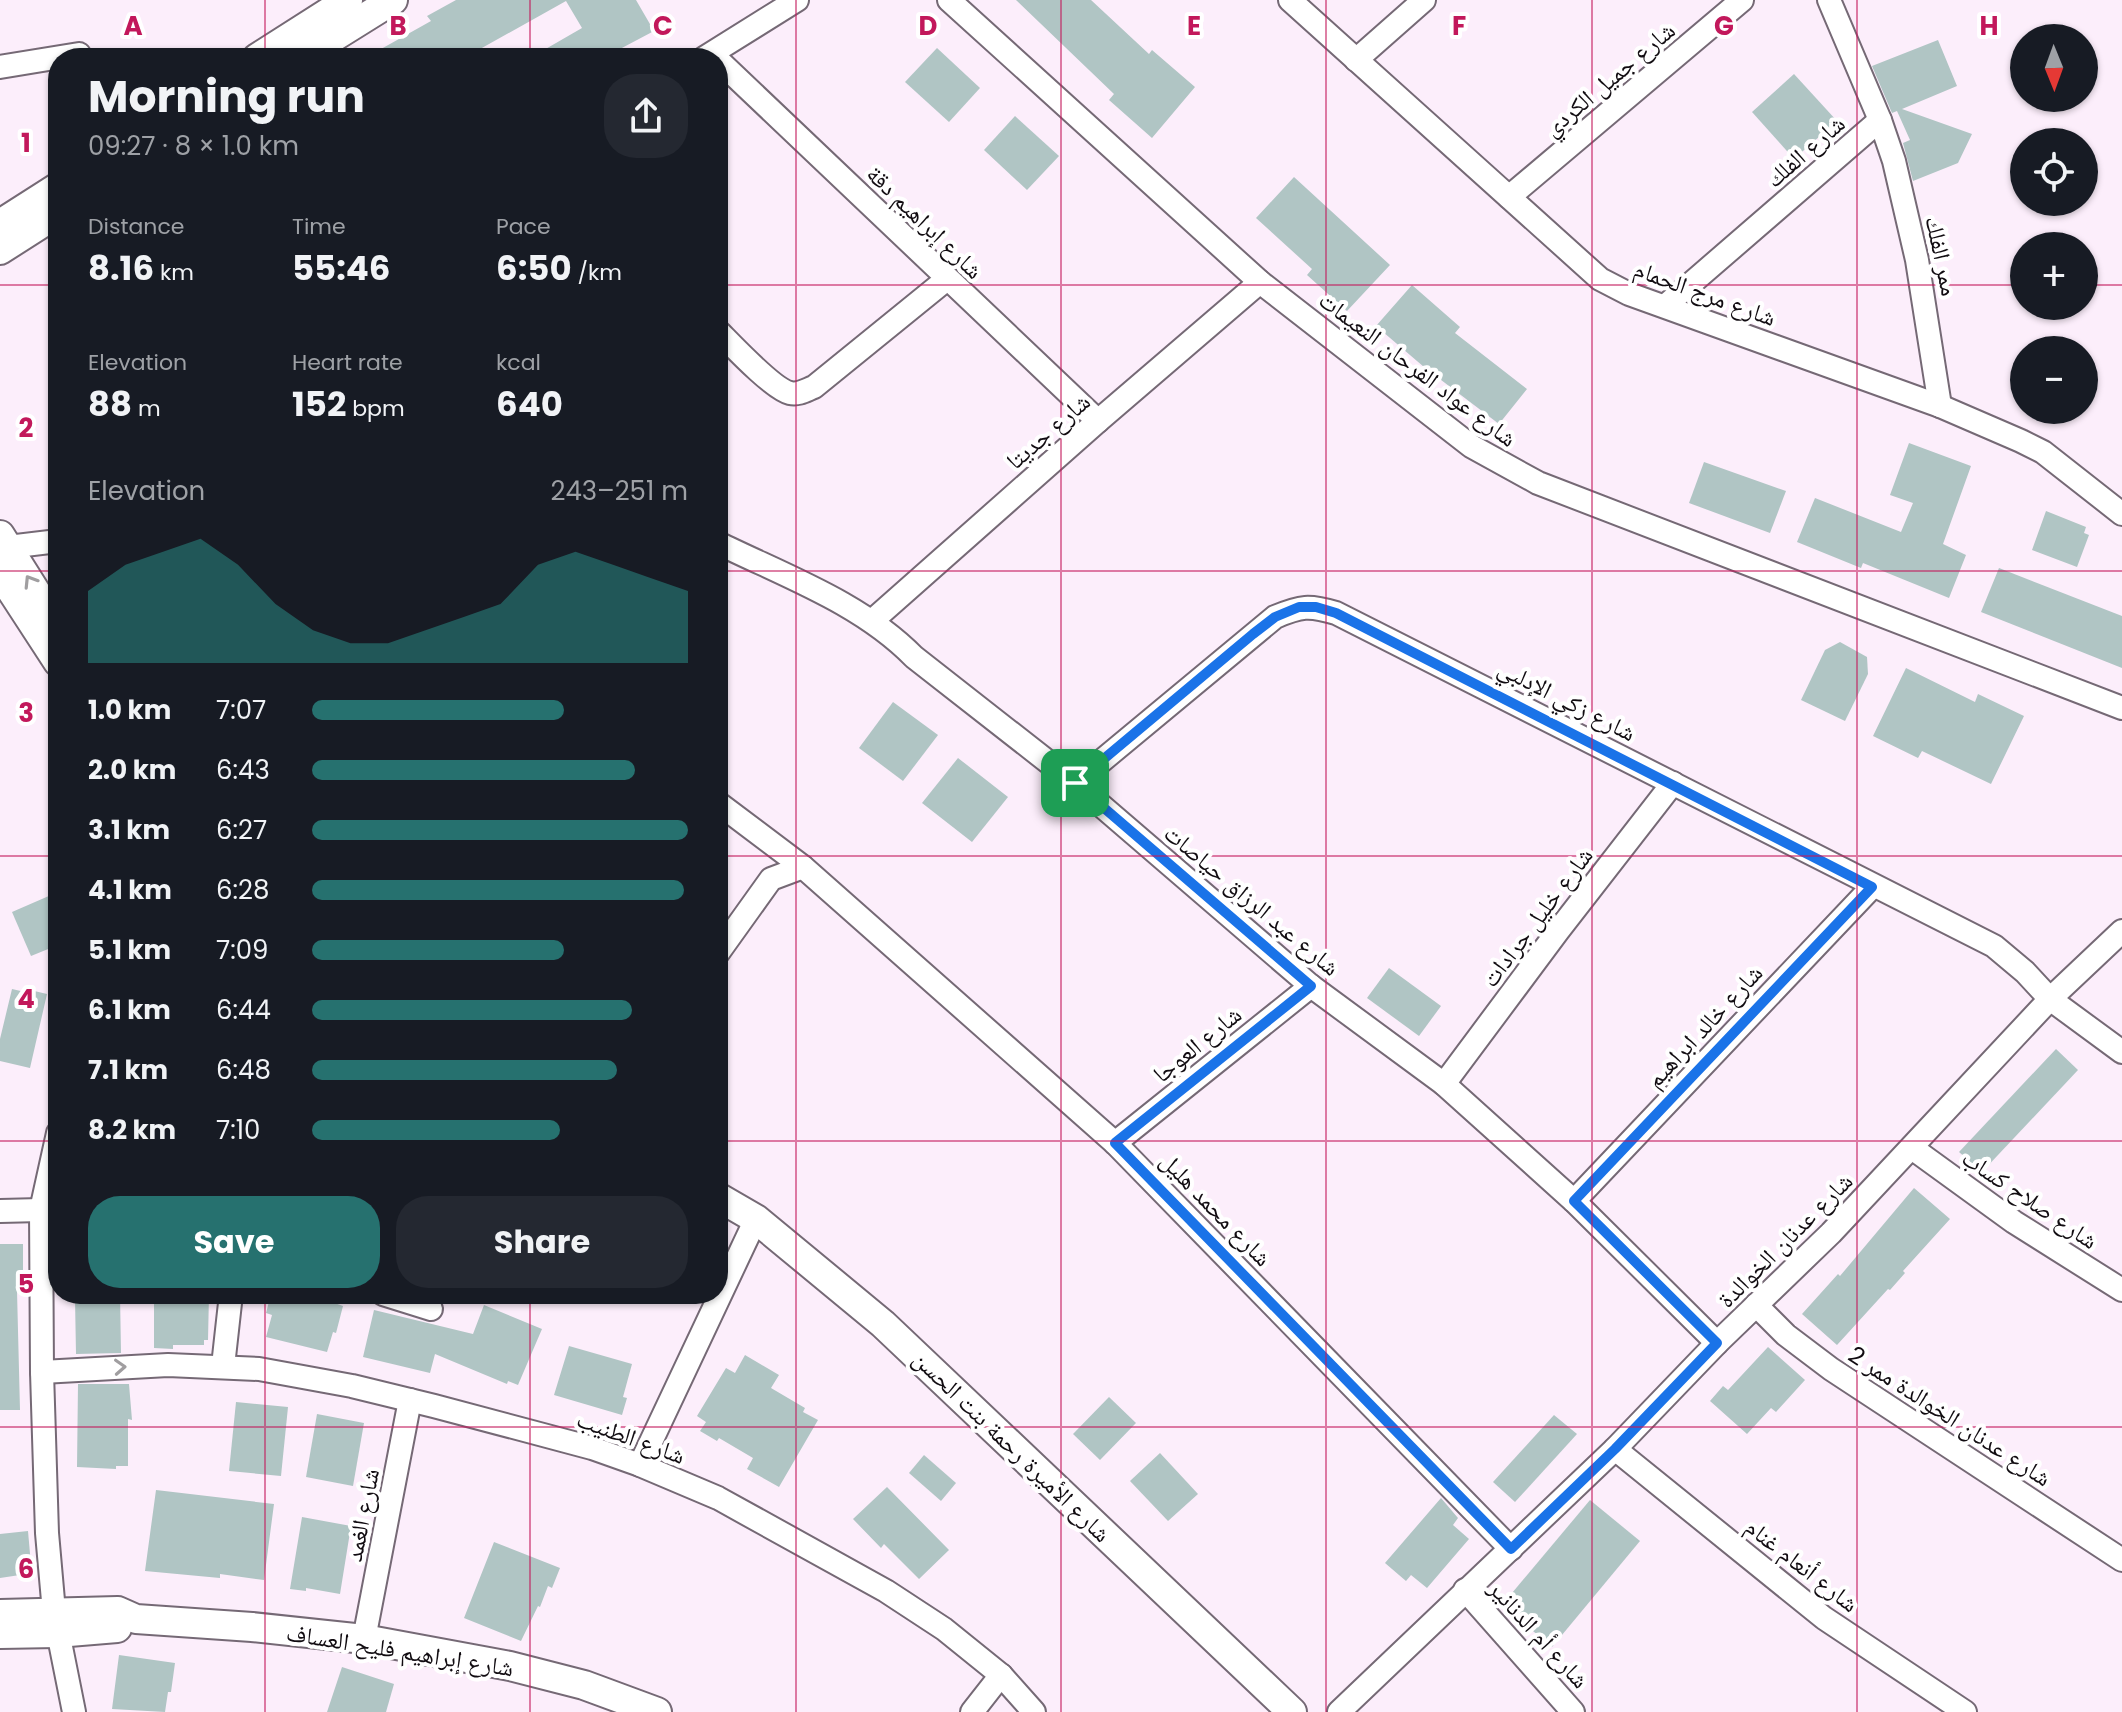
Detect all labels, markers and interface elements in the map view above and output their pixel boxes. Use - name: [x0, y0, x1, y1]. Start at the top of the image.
- text: A: [123, 8, 143, 44]
- text: B: [389, 8, 407, 44]
- text: C: [653, 8, 673, 44]
- text: D: [919, 8, 938, 44]
- text: E: [1187, 8, 1201, 44]
- text: F: [1452, 8, 1466, 44]
- text: G: [1714, 8, 1734, 44]
- text: H: [1979, 8, 1999, 44]
- street label: شارع جميل الكردي: [1536, 14, 1684, 146]
- north arrow: [2010, 24, 2098, 112]
- map controls: [2010, 24, 2098, 424]
- text: Morning run: [88, 66, 365, 127]
- button: share: [604, 74, 688, 158]
- street label: شارع الفلك: [1758, 107, 1852, 195]
- text: 1: [21, 125, 31, 161]
- text: 09:27 · 8 × 1.0 km: [88, 128, 299, 164]
- button: locate: [2010, 128, 2098, 216]
- street label: شارع إبراهيم دقة: [859, 158, 991, 286]
- text: Distance: [88, 211, 184, 242]
- text: Time: [292, 211, 346, 242]
- text: Pace: [496, 211, 551, 242]
- street label: ممر الفلك: [1917, 213, 1967, 299]
- button: +: [2010, 232, 2098, 320]
- text: 8.16: [88, 244, 154, 292]
- text: 55:46: [292, 244, 391, 292]
- text: 6:50: [496, 244, 572, 292]
- street label: شارع مرج الحمام: [1629, 252, 1781, 334]
- text: km: [154, 257, 194, 288]
- text: /km: [572, 257, 622, 288]
- street label: شارع عواد الفرحان النعيمات: [1312, 284, 1524, 454]
- button: −: [2010, 336, 2098, 424]
- text: Elevation: [88, 347, 187, 378]
- text: Heart rate: [292, 347, 403, 378]
- text: kcal: [496, 347, 541, 378]
- text: 88: [88, 380, 132, 428]
- text: 152: [292, 380, 346, 428]
- text: 640: [496, 380, 563, 428]
- street label: شارع جديتا: [999, 385, 1097, 477]
- text: m: [132, 393, 161, 424]
- text: bpm: [346, 393, 405, 424]
- text: 2: [19, 410, 34, 446]
- text: Elevation: [88, 473, 205, 509]
- text: 243–251 m: [550, 473, 688, 509]
- one-way arrow: [24, 575, 39, 590]
- street label: شارع زكي الإدلبي: [1491, 651, 1642, 752]
- text: 1.0 km: [88, 692, 171, 728]
- text: 7:07: [216, 692, 266, 728]
- text: 3: [18, 695, 34, 731]
- pin: [1041, 749, 1109, 817]
- text: 2.0 km: [88, 752, 176, 788]
- text: 6:43: [216, 752, 270, 788]
- icon: arrive: [1053, 761, 1097, 805]
- text: 3.1 km: [88, 812, 170, 848]
- text: 6:27: [216, 812, 267, 848]
- street label: شارع عبد الرزاق حياصات: [1157, 817, 1347, 983]
- street label: شارع خليل جرادات: [1473, 840, 1601, 994]
- text: 4.1 km: [88, 872, 172, 908]
- text: 6:28: [216, 872, 269, 908]
- text: 5.1 km: [88, 932, 171, 968]
- text: 7:09: [216, 932, 268, 968]
- street label: شارع خالد ابراهيم: [1638, 957, 1770, 1095]
- text: 4: [17, 981, 35, 1017]
- text: 6.1 km: [88, 992, 171, 1028]
- text: 6:44: [216, 992, 271, 1028]
- street label: شارع العوجا: [1146, 998, 1248, 1090]
- text: 7.1 km: [88, 1052, 168, 1088]
- text: 6:48: [216, 1052, 271, 1088]
- text: 8.2 km: [88, 1112, 176, 1148]
- text: 7:10: [216, 1112, 260, 1148]
- street label: شارع صلاح كساب: [1955, 1141, 2105, 1257]
- street label: شارع محمد هليل: [1153, 1144, 1279, 1274]
- street label: شارع عدنان الخوالدة: [1710, 1165, 1860, 1315]
- button: Save: [88, 1196, 380, 1288]
- button: Share: [396, 1196, 688, 1288]
- text: 5: [18, 1266, 34, 1302]
- street label: شارع عدنان الخوالدة ممر 2: [1842, 1338, 2058, 1494]
- street label: شارع الأميرة رحمة بنت الحسن: [906, 1343, 1118, 1549]
- one-way arrow: [114, 1359, 127, 1376]
- street label: شارع الطنيب: [572, 1402, 690, 1472]
- street label: شارع الغمد: [337, 1466, 387, 1564]
- street label: شارع أنعام غنام: [1738, 1510, 1866, 1620]
- text: 6: [18, 1551, 34, 1587]
- street label: شارع أم الدنانير: [1481, 1572, 1597, 1695]
- street label: شارع إبراهيم فليح العساف: [284, 1616, 516, 1684]

